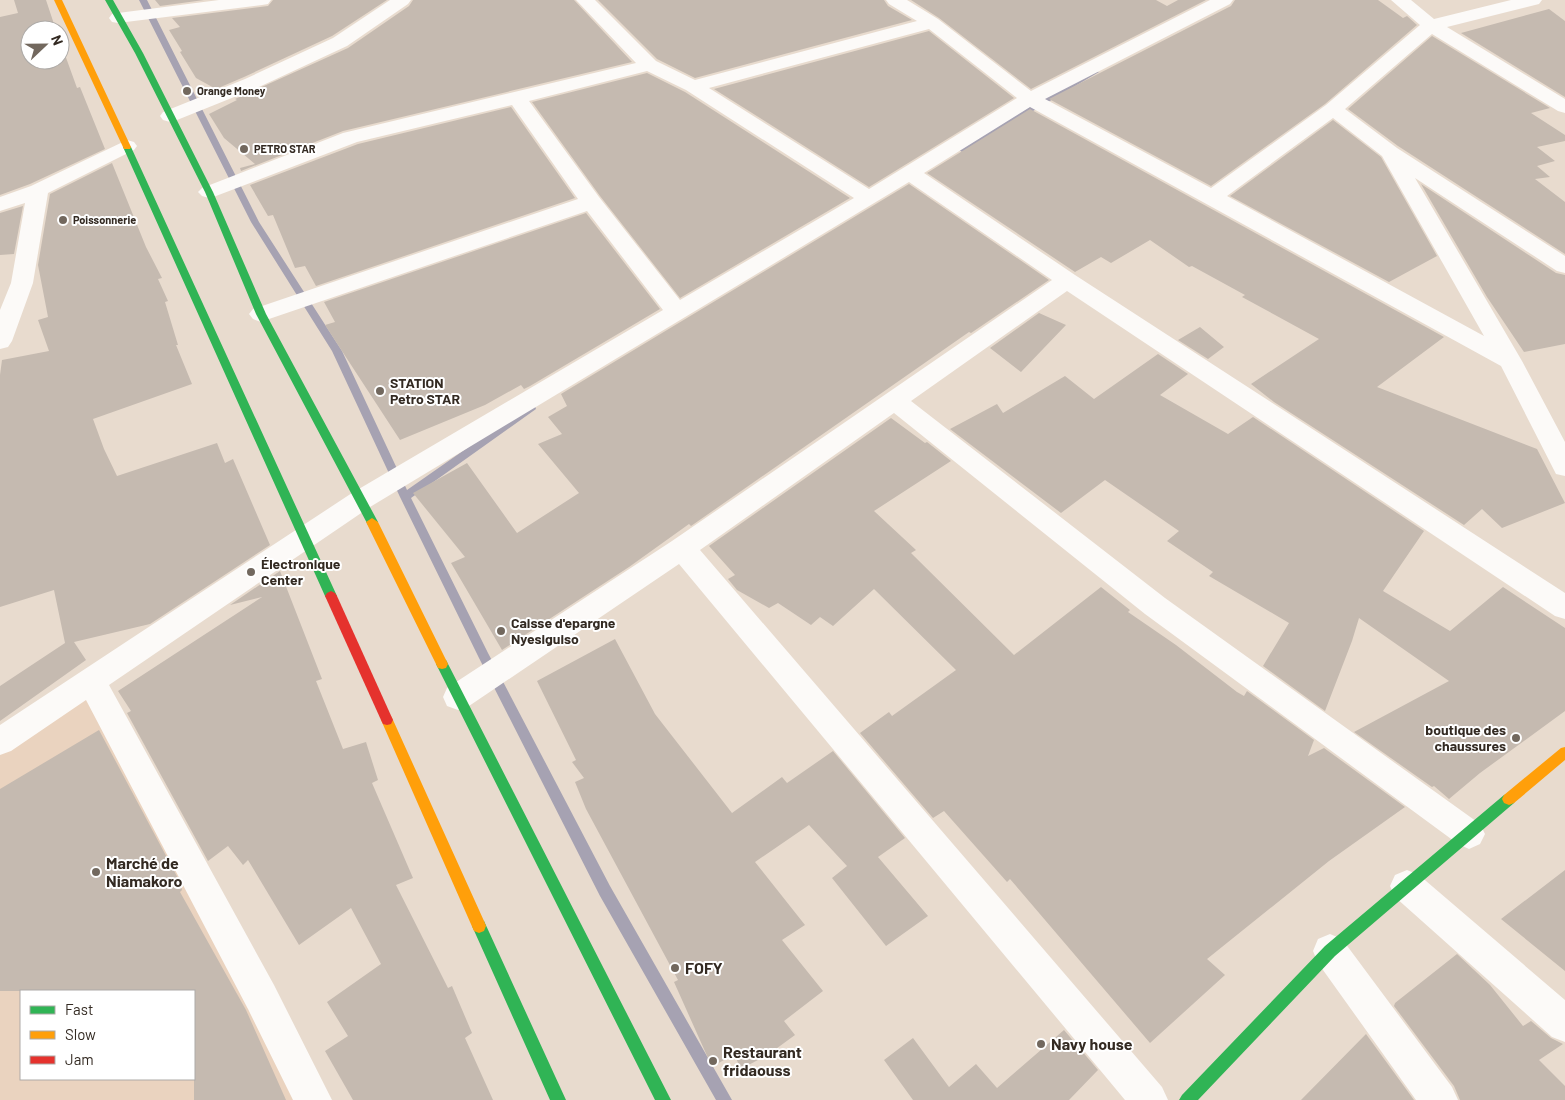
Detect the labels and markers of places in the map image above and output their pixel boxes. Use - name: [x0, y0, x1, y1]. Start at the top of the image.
- place label: Orange Money: [197, 84, 266, 97]
- marker: Orange Money: [181, 85, 193, 97]
- place label: PETRO STAR: [254, 142, 316, 155]
- marker: PETRO STAR: [238, 143, 250, 155]
- place label: Poissonnerie: [73, 213, 136, 226]
- marker: Poissonnerie: [57, 214, 69, 226]
- place label: STATION Petro STAR: [390, 374, 460, 407]
- marker: STATION Petro STAR: [374, 385, 386, 397]
- place label: Électronique Center: [261, 555, 341, 588]
- marker: Électronique Center: [245, 566, 257, 578]
- place label: Caisse d'epargne Nyesiguiso: [511, 614, 616, 647]
- marker: Caisse d'epargne Nyesiguiso: [495, 625, 507, 637]
- place label: boutique des chaussures: [1425, 721, 1506, 754]
- marker: boutique des chaussures: [1510, 732, 1522, 744]
- place label: Marché de Niamakoro: [106, 853, 183, 890]
- marker: Marché de Niamakoro: [90, 866, 102, 878]
- place label: FOFY: [685, 958, 723, 977]
- marker: FOFY: [669, 962, 681, 974]
- place label: Navy house: [1051, 1034, 1133, 1053]
- marker: Navy house: [1035, 1038, 1047, 1050]
- place label: Restaurant fridaouss: [723, 1042, 802, 1079]
- marker: Restaurant fridaouss: [707, 1055, 719, 1067]

